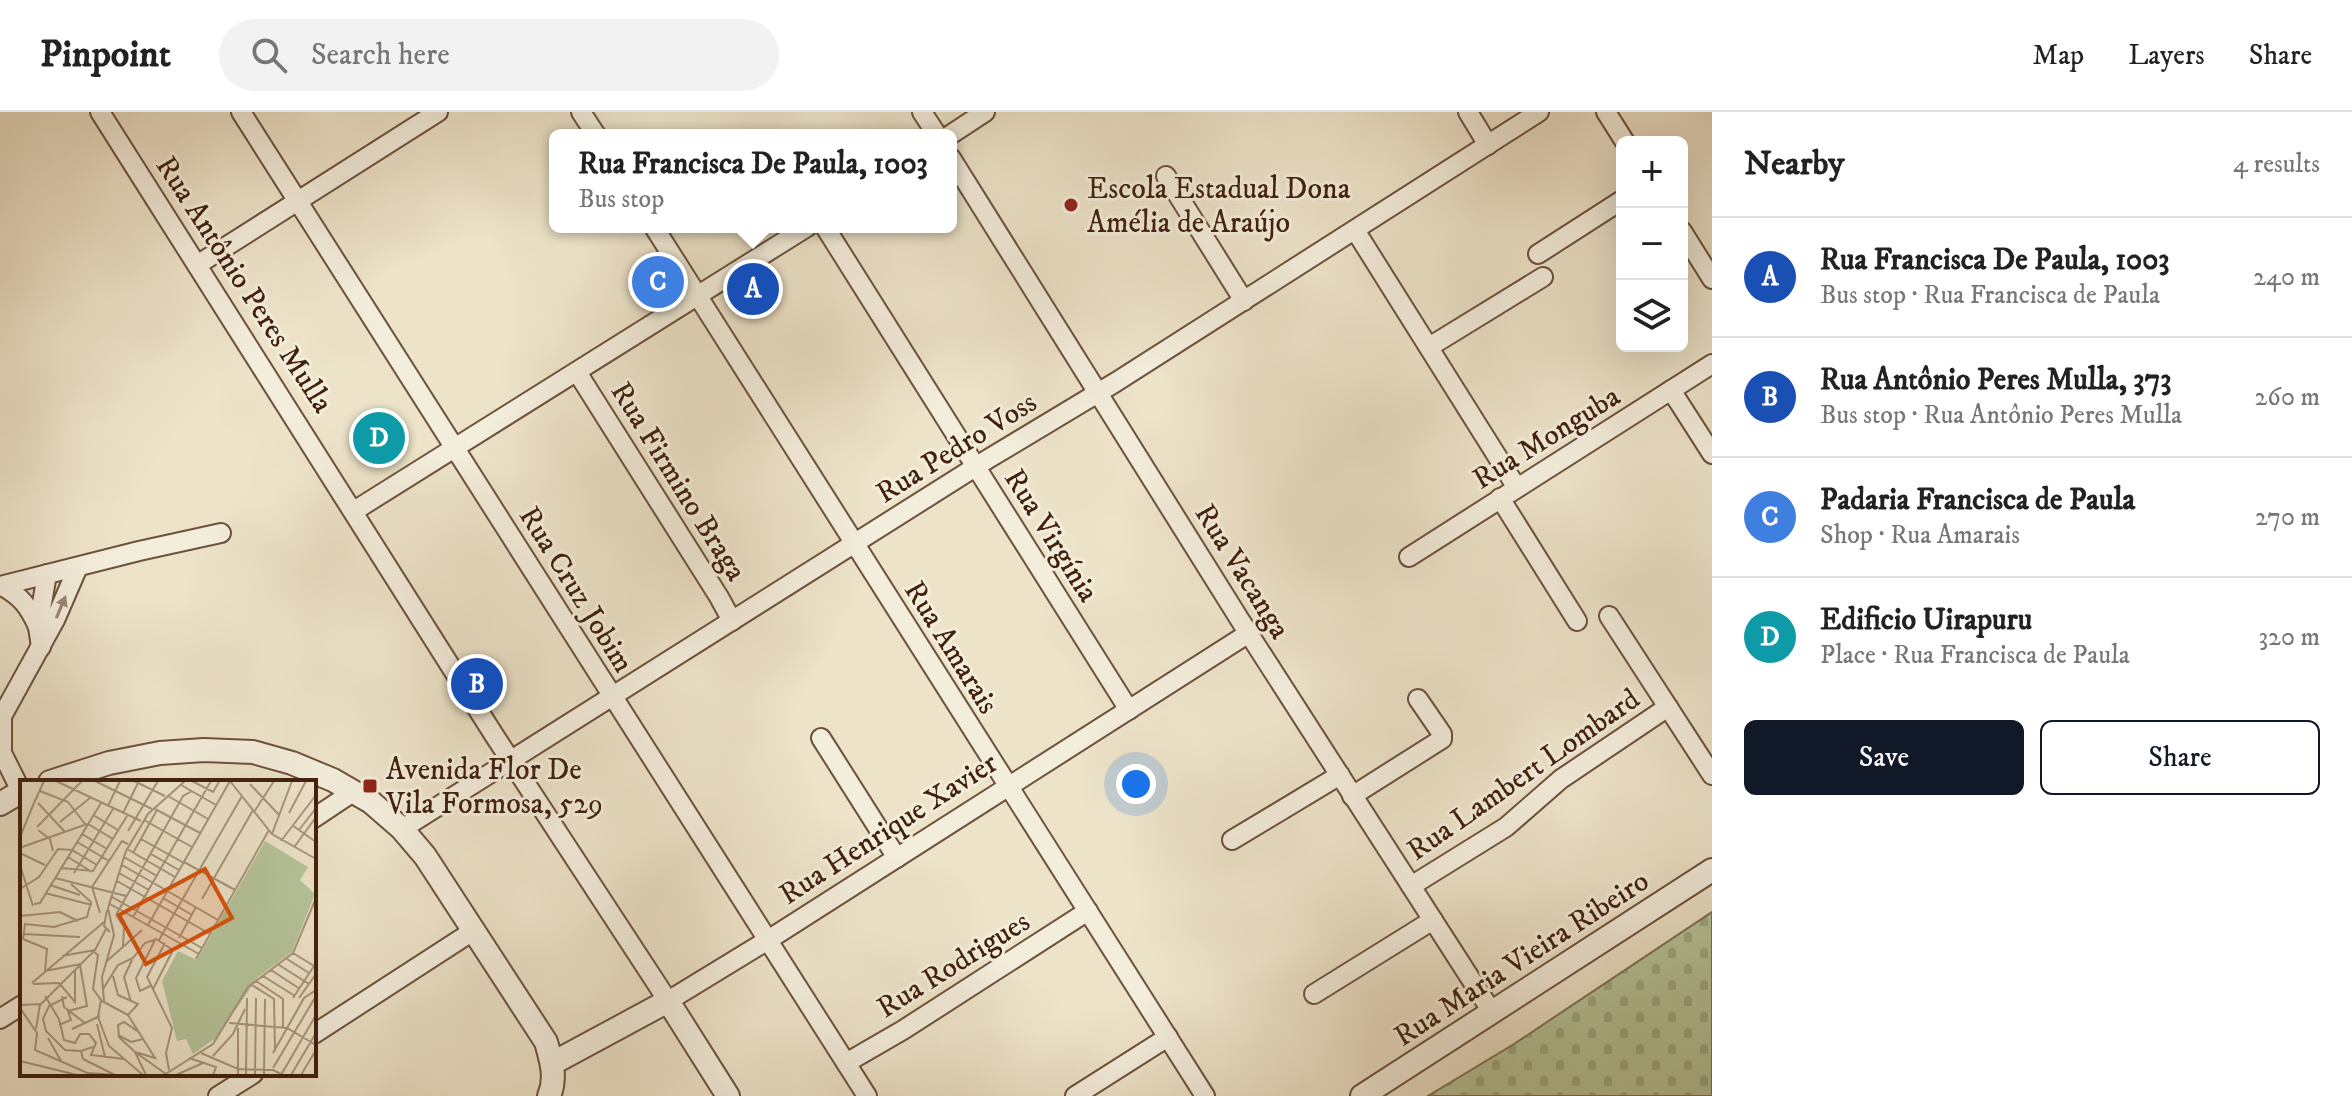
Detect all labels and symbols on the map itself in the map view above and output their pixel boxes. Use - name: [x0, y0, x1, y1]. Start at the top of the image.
- street label: Rua Antônio Peres Mulla: [147, 150, 341, 420]
- place label: Escola Estadual Dona Amélia de Araújo: [1087, 171, 1351, 242]
- marker: Escola Estadual Dona Amélia de Araújo: [1062, 196, 1080, 214]
- pin: C: [632, 252, 684, 312]
- pin: A: [727, 259, 779, 319]
- street label: Rua Firmino Braga: [602, 375, 754, 588]
- street label: Rua Monguba: [1466, 378, 1628, 498]
- street label: Rua Pedro Voss: [870, 384, 1044, 512]
- pin: D: [353, 408, 405, 468]
- street label: Rua Virgínia: [995, 462, 1106, 609]
- street label: Rua Vacanga: [1186, 497, 1298, 646]
- street label: Rua Cruz Jobim: [510, 500, 641, 680]
- street label: Rua Amarais: [895, 575, 1006, 721]
- one-way arrow: [54, 595, 67, 619]
- pin: B: [451, 654, 503, 714]
- street label: Rua Lambert Lombard: [1400, 681, 1647, 869]
- street label: Rua Henrique Xavier: [773, 745, 1005, 914]
- place label: Avenida Flor De Vila Formosa, 529: [385, 752, 603, 823]
- your location: [1116, 764, 1156, 804]
- marker: Avenida Flor De Vila Formosa, 529: [361, 777, 379, 795]
- inset map: [20, 780, 316, 1076]
- street label: Rua Maria Vieira Ribeiro: [1387, 863, 1656, 1056]
- street label: Rua Rodrigues: [870, 904, 1037, 1027]

